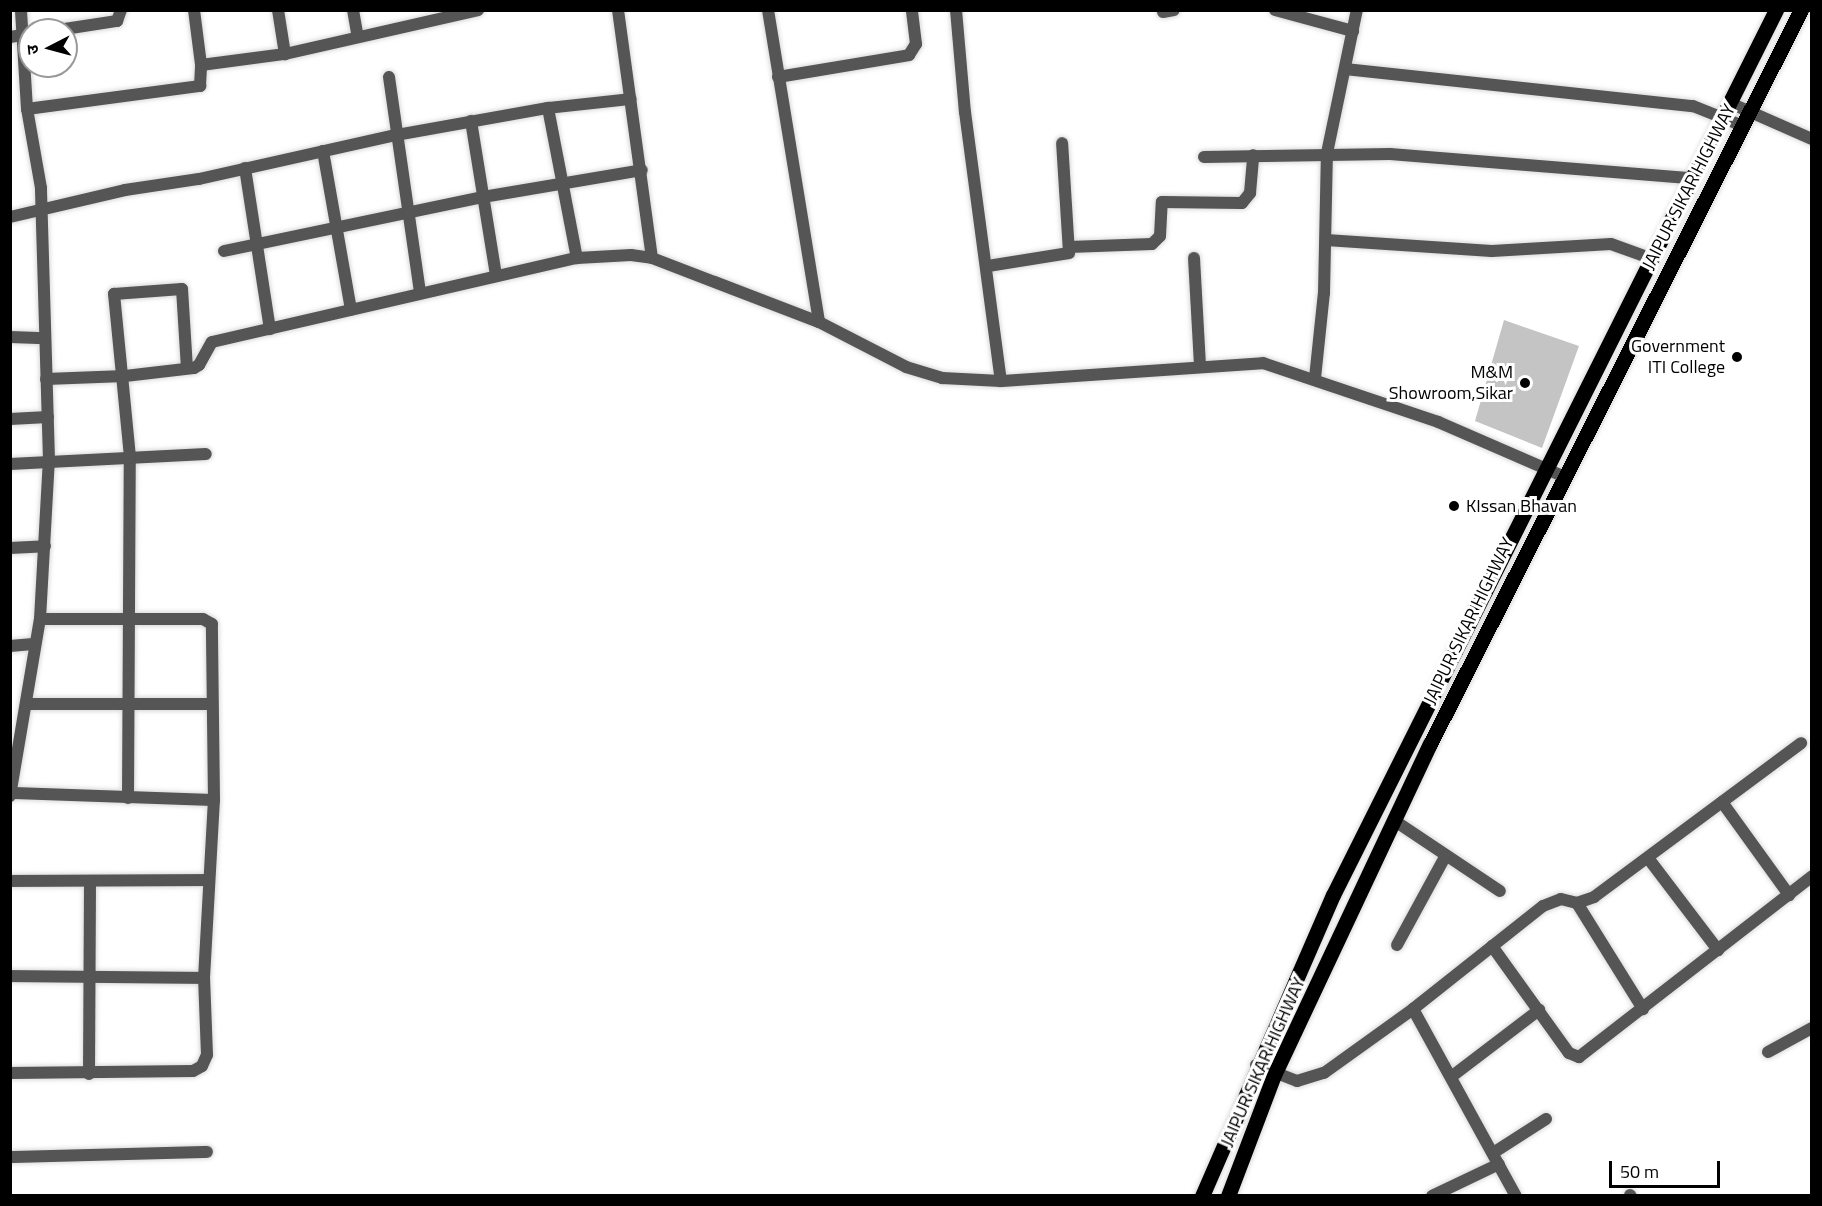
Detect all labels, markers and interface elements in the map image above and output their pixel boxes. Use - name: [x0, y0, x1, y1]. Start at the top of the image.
- north arrow: [18, 18, 78, 78]
- text: उ: [20, 44, 45, 56]
- street label: JAIPUR SIKAR HIGHWAY: [1638, 101, 1740, 273]
- place label: Government ITI College: [1631, 336, 1725, 378]
- marker: Government ITI College: [1730, 350, 1744, 364]
- place label: M&M Showroom,Sikar: [1389, 362, 1513, 404]
- marker: M&M Showroom,Sikar: [1518, 376, 1532, 390]
- place label: KIssan Bhavan: [1466, 495, 1577, 517]
- marker: KIssan Bhavan: [1447, 499, 1461, 513]
- street label: JAIPUR SIKAR HIGHWAY: [1419, 534, 1519, 708]
- street label: JAIPUR SIKAR HIGHWAY: [1216, 974, 1310, 1150]
- scale bar: [1612, 1149, 1723, 1187]
- text: 50 m: [1620, 1158, 1659, 1185]

